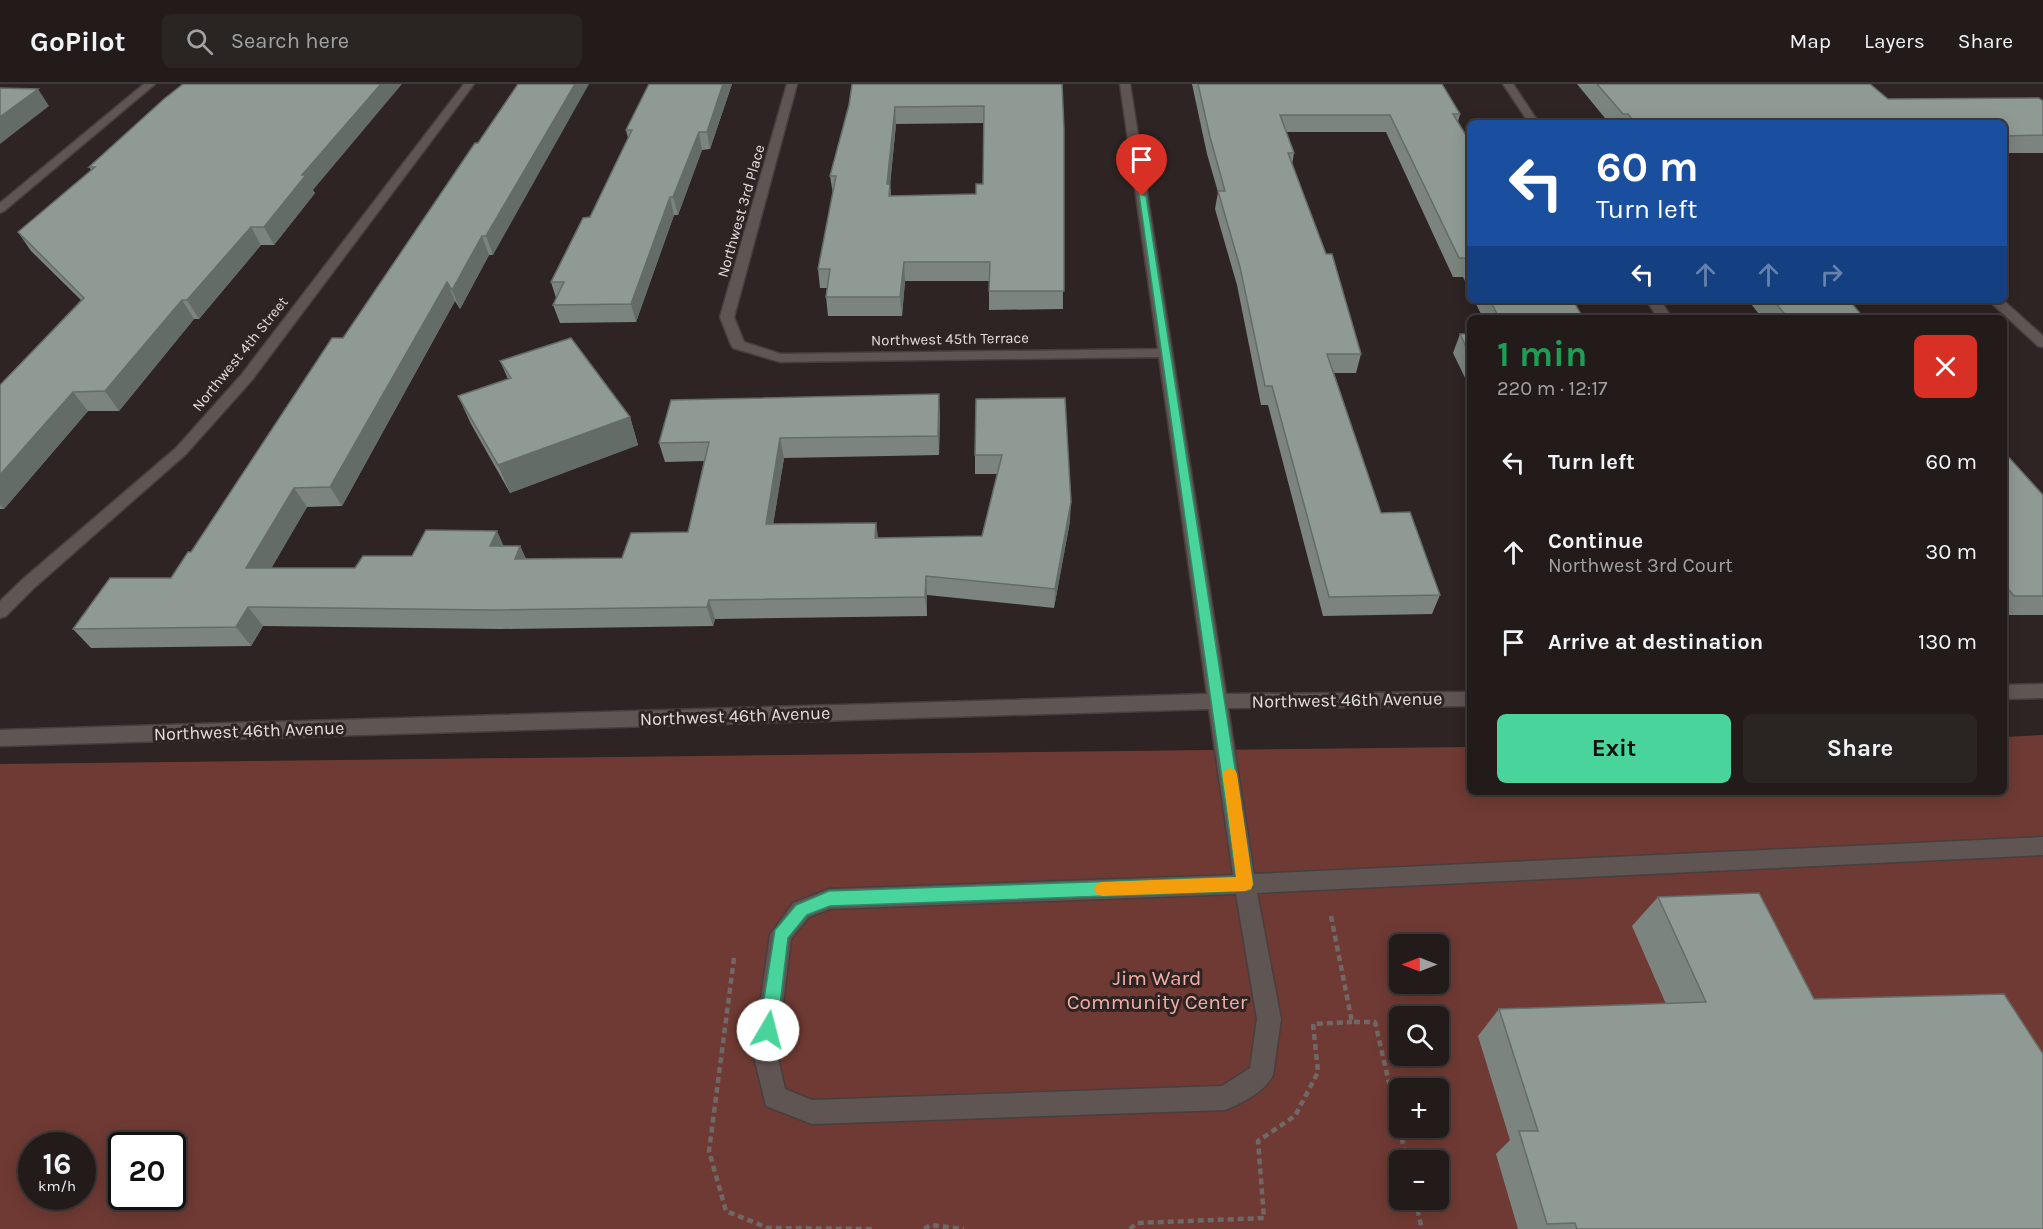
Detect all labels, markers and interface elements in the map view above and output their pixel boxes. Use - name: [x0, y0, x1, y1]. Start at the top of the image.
- search box: [162, 14, 582, 68]
- text: GoPilot: [30, 25, 126, 58]
- icon: search: [183, 25, 216, 58]
- text: Search here: [231, 28, 349, 54]
- text: Map: [1789, 29, 1831, 53]
- text: Layers: [1864, 29, 1925, 53]
- text: Share: [1958, 29, 2013, 53]
- pin: [1116, 134, 1167, 196]
- text: 60 m: [1596, 142, 1699, 192]
- street label: Northwest 3rd Place: [713, 143, 769, 279]
- icon: arrive: [1125, 143, 1158, 176]
- icon: left: [1497, 144, 1575, 222]
- text: Turn left: [1596, 193, 1697, 225]
- icon: left: [1626, 258, 1659, 291]
- icon: ahead: [1689, 258, 1722, 291]
- icon: ahead: [1752, 258, 1785, 291]
- icon: right: [1815, 258, 1848, 291]
- street label: Northwest 4th Street: [188, 293, 292, 415]
- street label: Northwest 45th Terrace: [871, 329, 1029, 349]
- text: 1 min: [1497, 333, 1587, 375]
- button: close: [1914, 335, 1977, 398]
- text: 220 m · 12:17: [1497, 377, 1607, 400]
- icon: left: [1497, 446, 1530, 479]
- text: Turn left: [1548, 449, 1635, 475]
- text: 60 m: [1926, 449, 1977, 475]
- text: Continue: [1548, 528, 1643, 554]
- icon: ahead: [1497, 536, 1530, 569]
- text: 30 m: [1925, 539, 1977, 565]
- text: Northwest 3rd Court: [1548, 554, 1733, 577]
- icon: arrive: [1497, 626, 1530, 659]
- text: Arrive at destination: [1548, 629, 1763, 655]
- text: 130 m: [1918, 629, 1977, 655]
- street label: Northwest 46th Avenue: [1252, 687, 1442, 713]
- street label: Northwest 46th Avenue: [639, 702, 831, 730]
- button: Exit: [1497, 714, 1731, 783]
- button: Share: [1743, 714, 1977, 783]
- street label: Northwest 46th Avenue: [153, 717, 345, 745]
- north arrow: [1389, 934, 1449, 994]
- map controls: [1389, 934, 1449, 1210]
- park label: Jim Ward Community Center: [1067, 966, 1248, 1014]
- position arrow: [736, 998, 800, 1062]
- button: search: [1389, 1006, 1449, 1066]
- button: +: [1389, 1078, 1449, 1138]
- speed limit sign: 20: [108, 1132, 186, 1210]
- text: 16: [43, 1146, 71, 1182]
- button: −: [1389, 1150, 1449, 1210]
- text: km/h: [38, 1177, 76, 1195]

